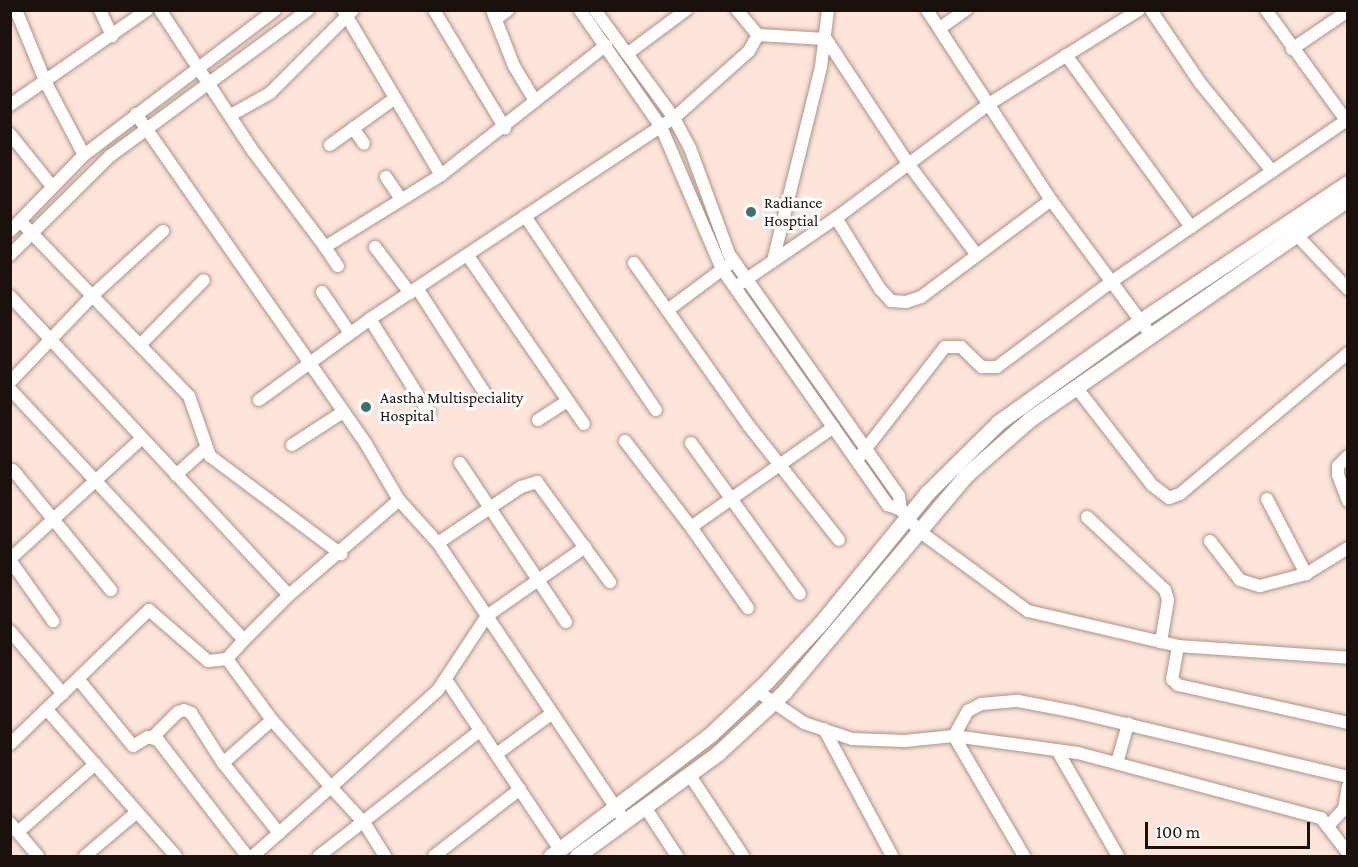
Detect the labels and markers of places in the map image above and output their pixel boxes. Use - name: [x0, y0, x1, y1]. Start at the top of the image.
- place label: Radiance Hosptial: [764, 193, 822, 231]
- marker: Radiance Hosptial: [742, 203, 760, 221]
- place label: Aastha Multispeciality Hospital: [380, 388, 523, 426]
- marker: Aastha Multispeciality Hospital: [357, 398, 375, 416]

